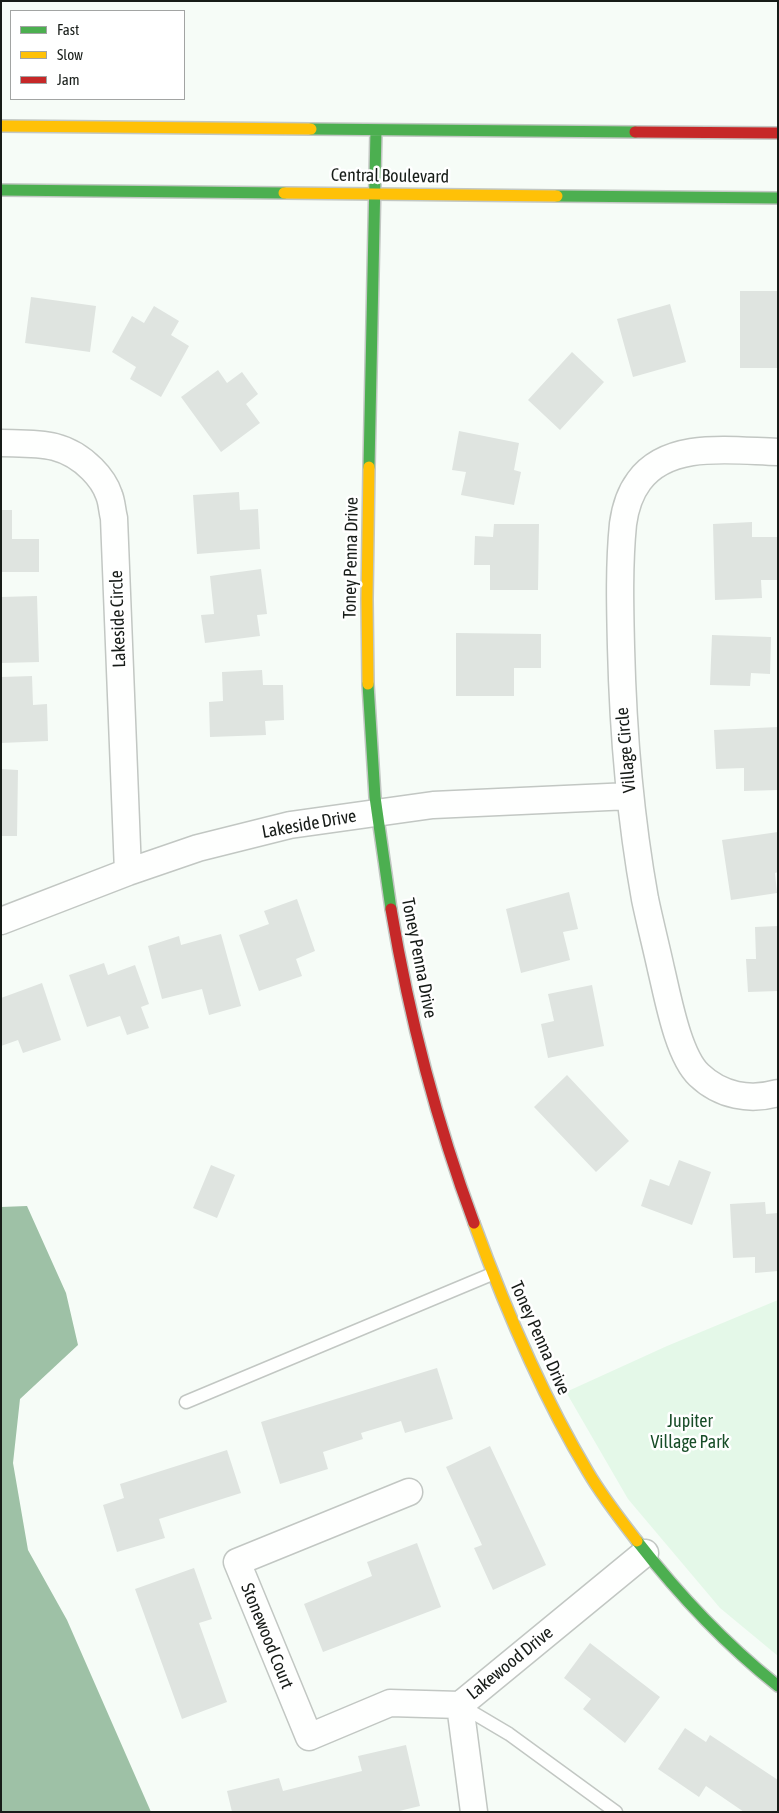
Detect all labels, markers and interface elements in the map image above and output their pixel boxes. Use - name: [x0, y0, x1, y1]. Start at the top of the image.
- legend: [10, 10, 185, 100]
- text: Fast: [57, 21, 79, 38]
- text: Slow: [57, 46, 83, 63]
- text: Jam: [57, 71, 80, 88]
- street label: Central Boulevard: [331, 164, 449, 188]
- street label: Toney Penna Drive: [339, 497, 363, 619]
- street label: Lakeside Circle: [106, 570, 130, 668]
- street label: Village Circle: [611, 706, 641, 794]
- street label: Lakeside Drive: [260, 805, 358, 843]
- street label: Toney Penna Drive: [397, 896, 441, 1020]
- street label: Toney Penna Drive: [505, 1278, 575, 1398]
- park label: Jupiter Village Park: [651, 1410, 729, 1452]
- street label: Stonewood Court: [236, 1580, 298, 1692]
- street label: Lakewood Drive: [463, 1622, 557, 1704]

